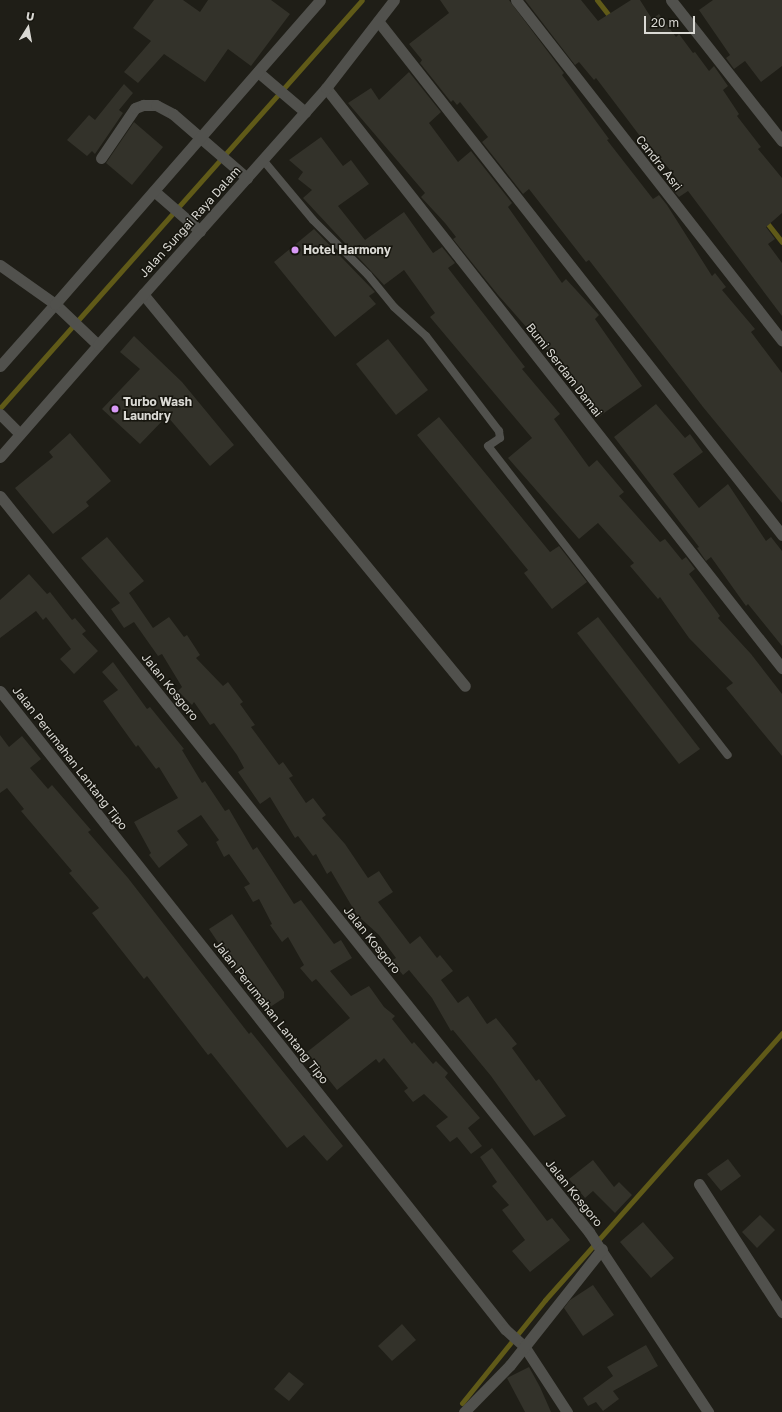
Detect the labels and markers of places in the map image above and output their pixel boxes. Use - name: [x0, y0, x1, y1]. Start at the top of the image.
- place label: Hotel Harmony: [303, 243, 391, 257]
- marker: Hotel Harmony: [290, 245, 300, 255]
- place label: Turbo Wash Laundry: [123, 395, 192, 423]
- marker: Turbo Wash Laundry: [110, 404, 120, 414]

